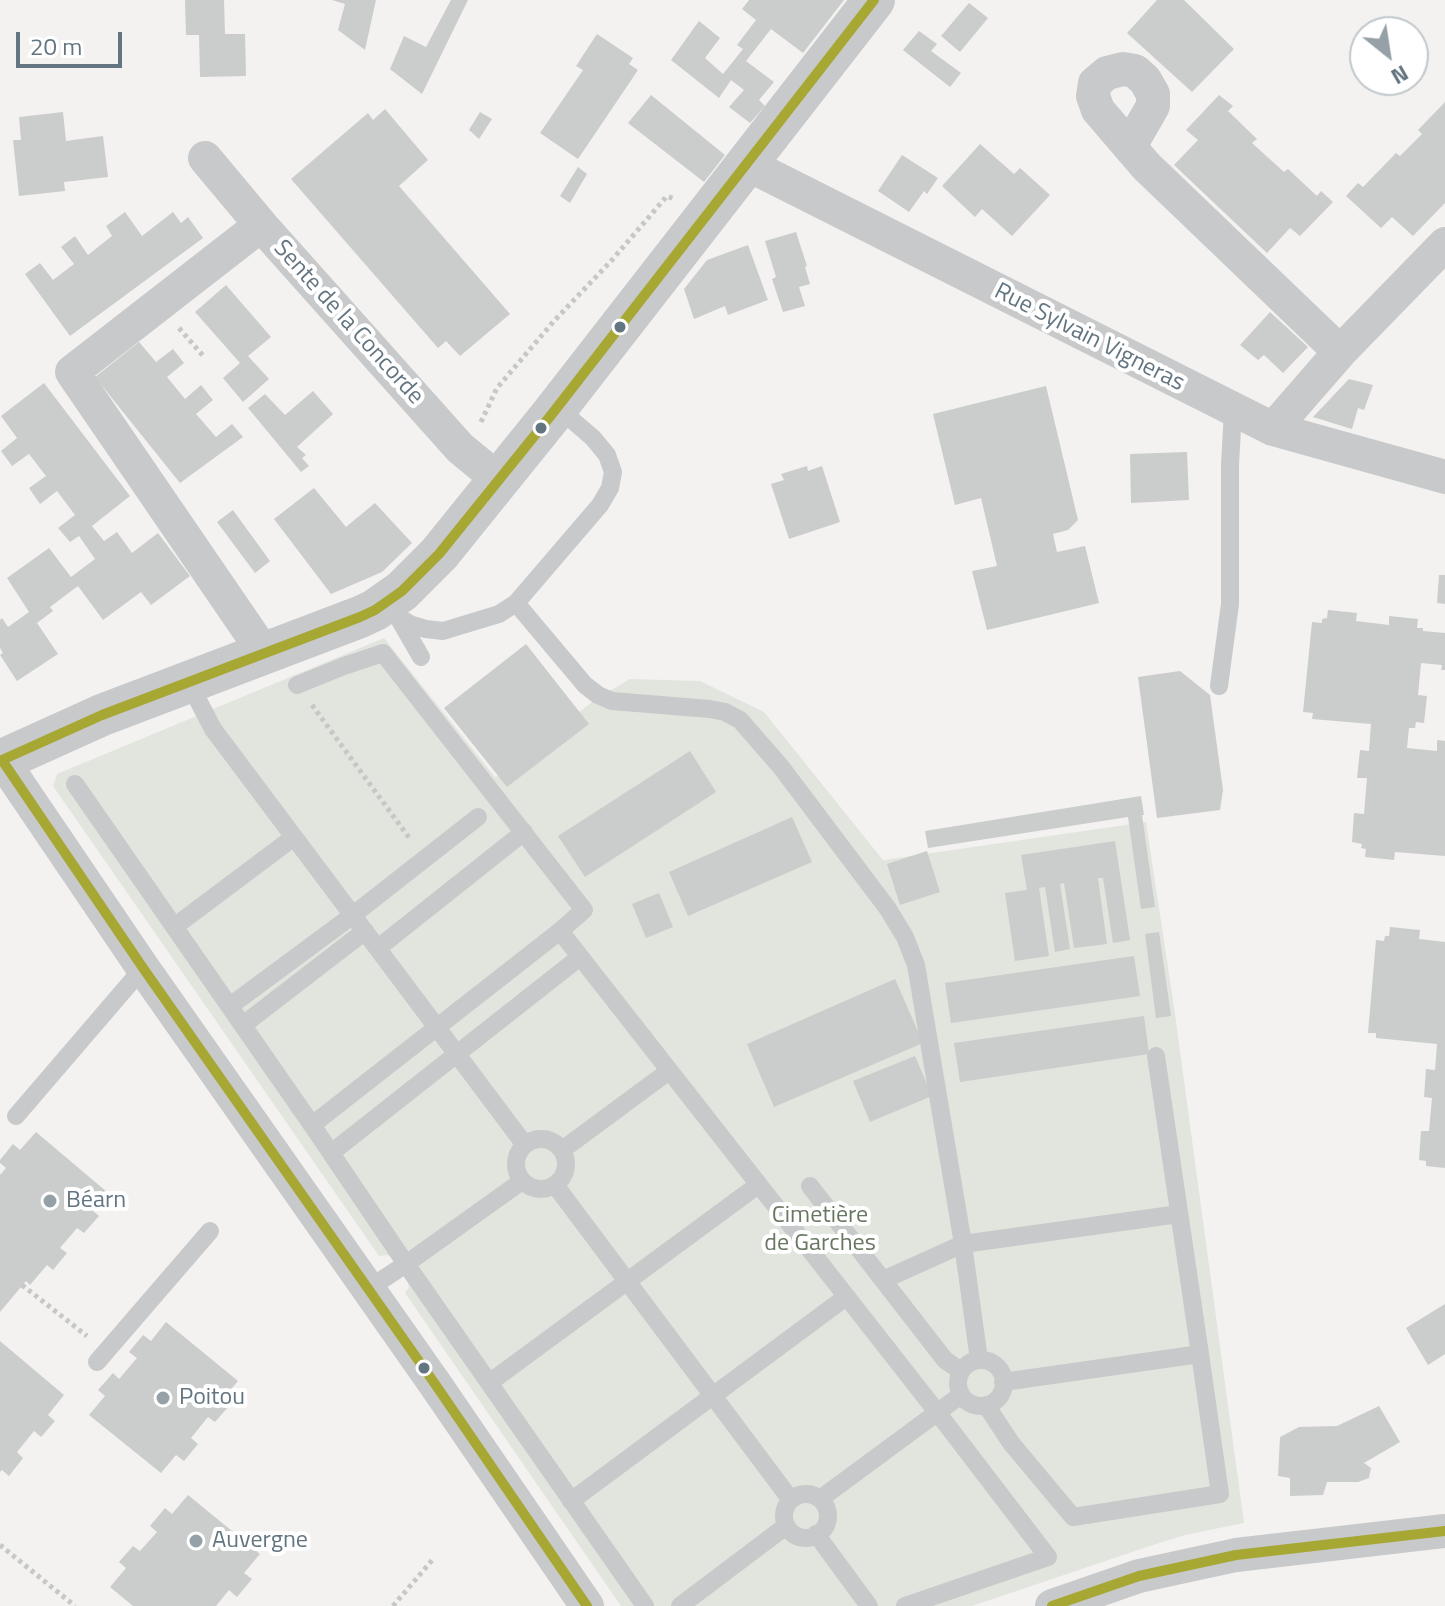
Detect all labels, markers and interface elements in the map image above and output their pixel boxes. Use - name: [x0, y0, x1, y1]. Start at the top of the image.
- scale bar: [20, 16, 126, 66]
- north arrow: [1349, 16, 1429, 96]
- text: 20 m: [30, 28, 82, 64]
- text: N: [1385, 57, 1415, 94]
- street label: Sente de la Concorde: [267, 235, 429, 411]
- street label: Rue Sylvain Vigneras: [989, 278, 1189, 398]
- unlabelled marker: [612, 319, 628, 335]
- unlabelled marker: [533, 420, 549, 436]
- place label: Béarn: [66, 1187, 126, 1215]
- marker: Béarn: [41, 1192, 59, 1210]
- park label: Cimetière de Garches: [764, 1202, 876, 1258]
- unlabelled marker: [416, 1360, 432, 1376]
- place label: Poitou: [179, 1384, 245, 1412]
- marker: Poitou: [154, 1389, 172, 1407]
- place label: Auvergne: [212, 1527, 308, 1555]
- marker: Auvergne: [187, 1532, 205, 1550]

